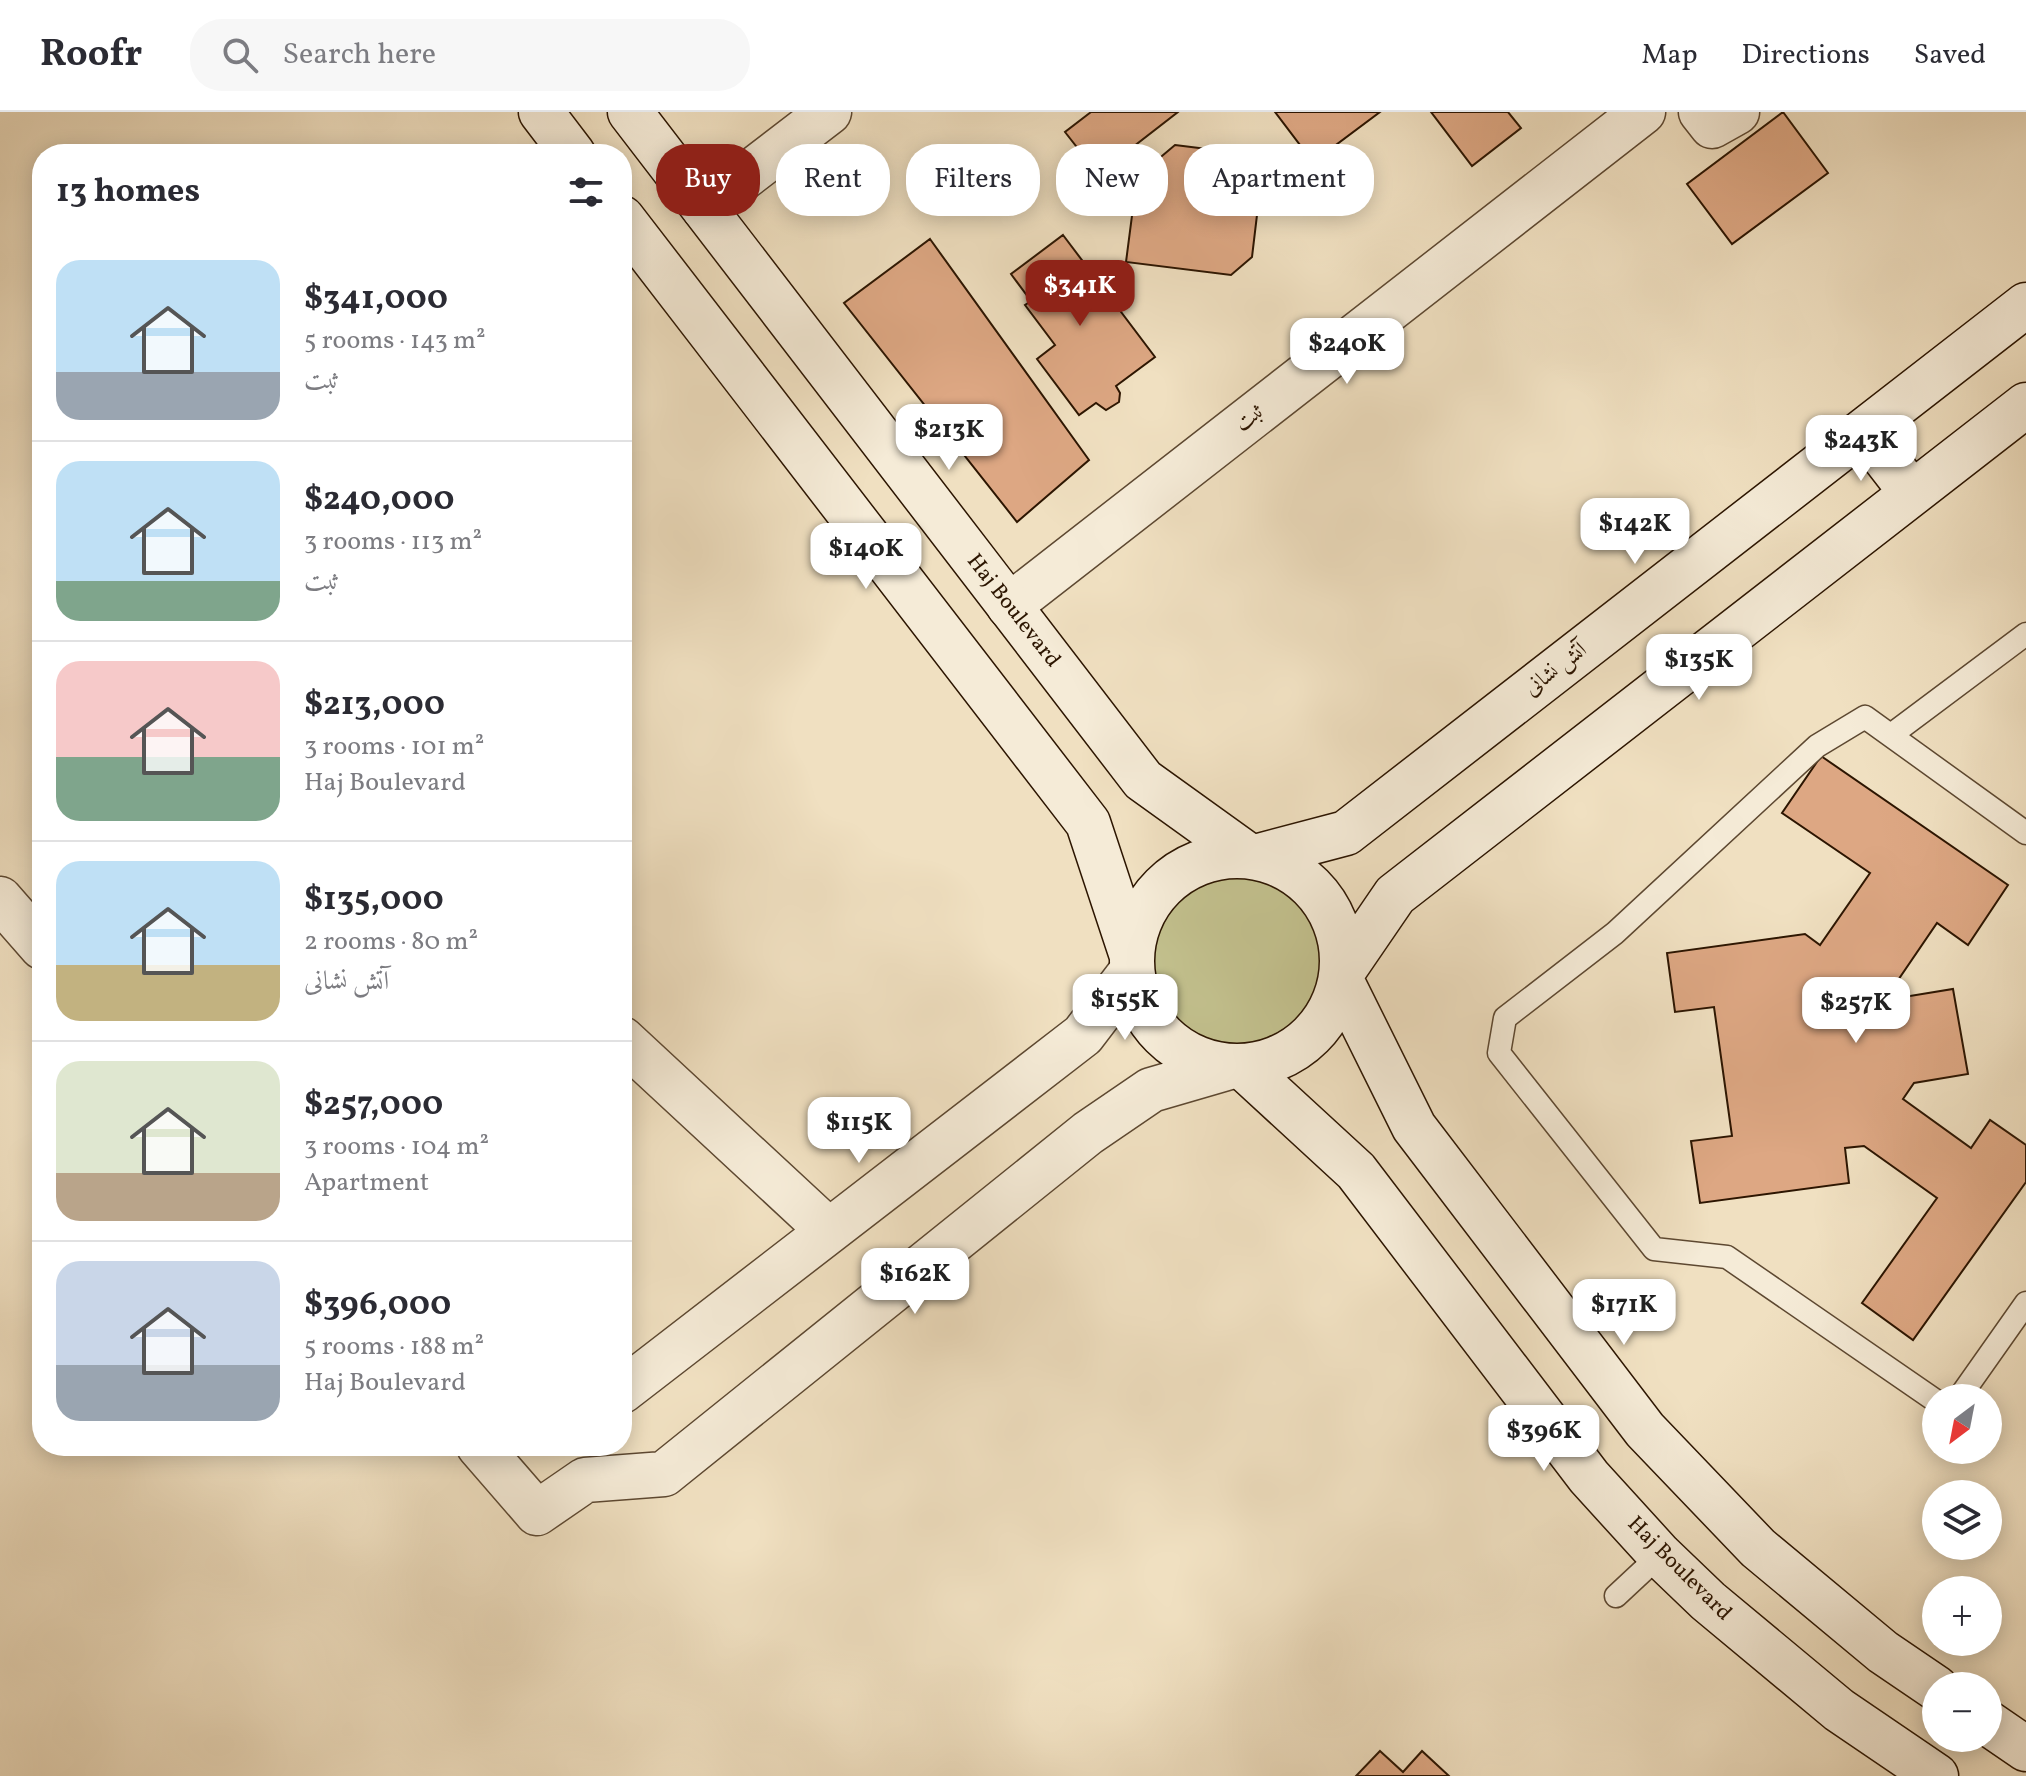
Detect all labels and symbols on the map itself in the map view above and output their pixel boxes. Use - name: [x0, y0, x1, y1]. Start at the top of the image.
- pin: $341K: [1024, 260, 1136, 328]
- pin: $240K: [1291, 318, 1403, 386]
- street label: ثبت: [1229, 396, 1271, 440]
- pin: $213K: [893, 404, 1005, 472]
- pin: $243K: [1805, 415, 1917, 483]
- pin: $142K: [1579, 498, 1691, 566]
- pin: $140K: [810, 523, 922, 591]
- street label: Haj Boulevard: [959, 547, 1067, 675]
- street label: آتش نشانی: [1518, 634, 1596, 704]
- pin: $135K: [1643, 634, 1755, 702]
- pin: $155K: [1069, 974, 1181, 1042]
- pin: $257K: [1800, 977, 1912, 1045]
- pin: $115K: [803, 1097, 915, 1165]
- pin: $162K: [859, 1248, 971, 1316]
- pin: $171K: [1568, 1279, 1680, 1347]
- north arrow: [1922, 1384, 2002, 1464]
- pin: $396K: [1488, 1405, 1600, 1473]
- street label: Haj Boulevard: [1620, 1510, 1738, 1628]

